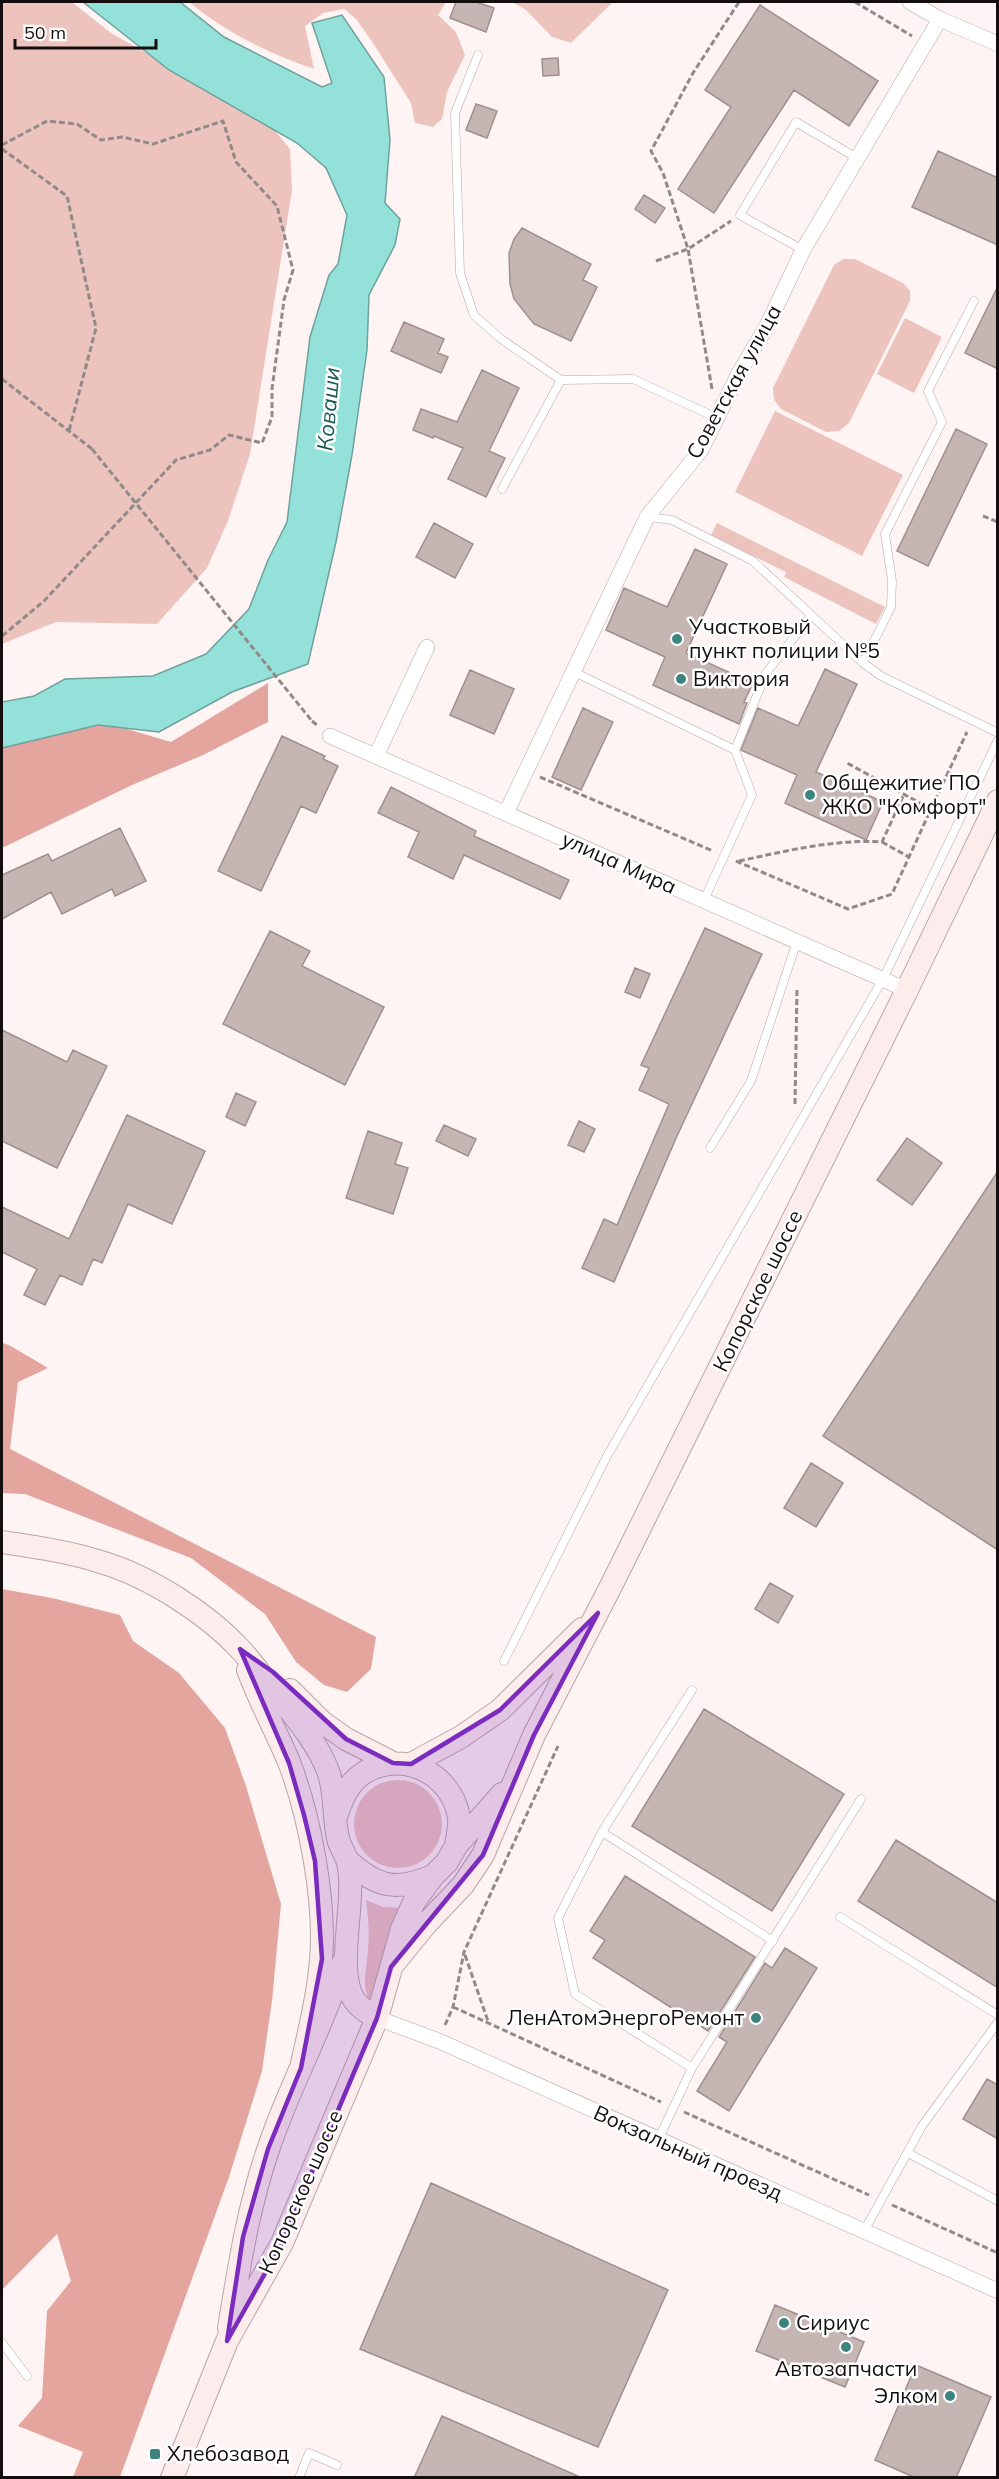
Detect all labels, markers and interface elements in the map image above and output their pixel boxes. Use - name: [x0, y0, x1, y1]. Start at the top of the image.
- scale bar: [15, 12, 156, 50]
- text: 50 m: [24, 21, 66, 44]
- street label: Советская улица: [680, 300, 786, 463]
- water label: Коваши: [310, 366, 346, 452]
- place label: Участковый пункт полиции №5: [688, 613, 880, 663]
- marker: Участковый пункт полиции №5: [670, 632, 684, 646]
- place label: Виктория: [693, 665, 790, 691]
- marker: Виктория: [674, 672, 688, 686]
- place label: Общежитие ПО ЖКО "Комфорт": [822, 769, 986, 819]
- marker: Общежитие ПО ЖКО "Комфорт": [803, 788, 817, 802]
- street label: улица Мира: [558, 825, 681, 899]
- street label: Копорское шоссе: [707, 1205, 808, 1376]
- place label: ЛенАтомЭнергоРемонт: [507, 2004, 744, 2030]
- marker: ЛенАтомЭнергоРемонт: [749, 2011, 763, 2025]
- street label: Вокзальный проезд: [590, 2099, 787, 2206]
- street label: Копорское шоссе: [252, 2106, 348, 2278]
- place label: Сириус: [796, 2309, 870, 2335]
- marker: Сириус: [777, 2316, 791, 2330]
- marker: Автозапчасти: [839, 2340, 853, 2354]
- place label: Автозапчасти: [775, 2355, 917, 2381]
- place label: Элком: [874, 2382, 938, 2408]
- marker: Элком: [943, 2389, 957, 2403]
- place label: Хлебозавод: [167, 2440, 289, 2466]
- marker: Хлебозавод: [148, 2447, 162, 2461]

